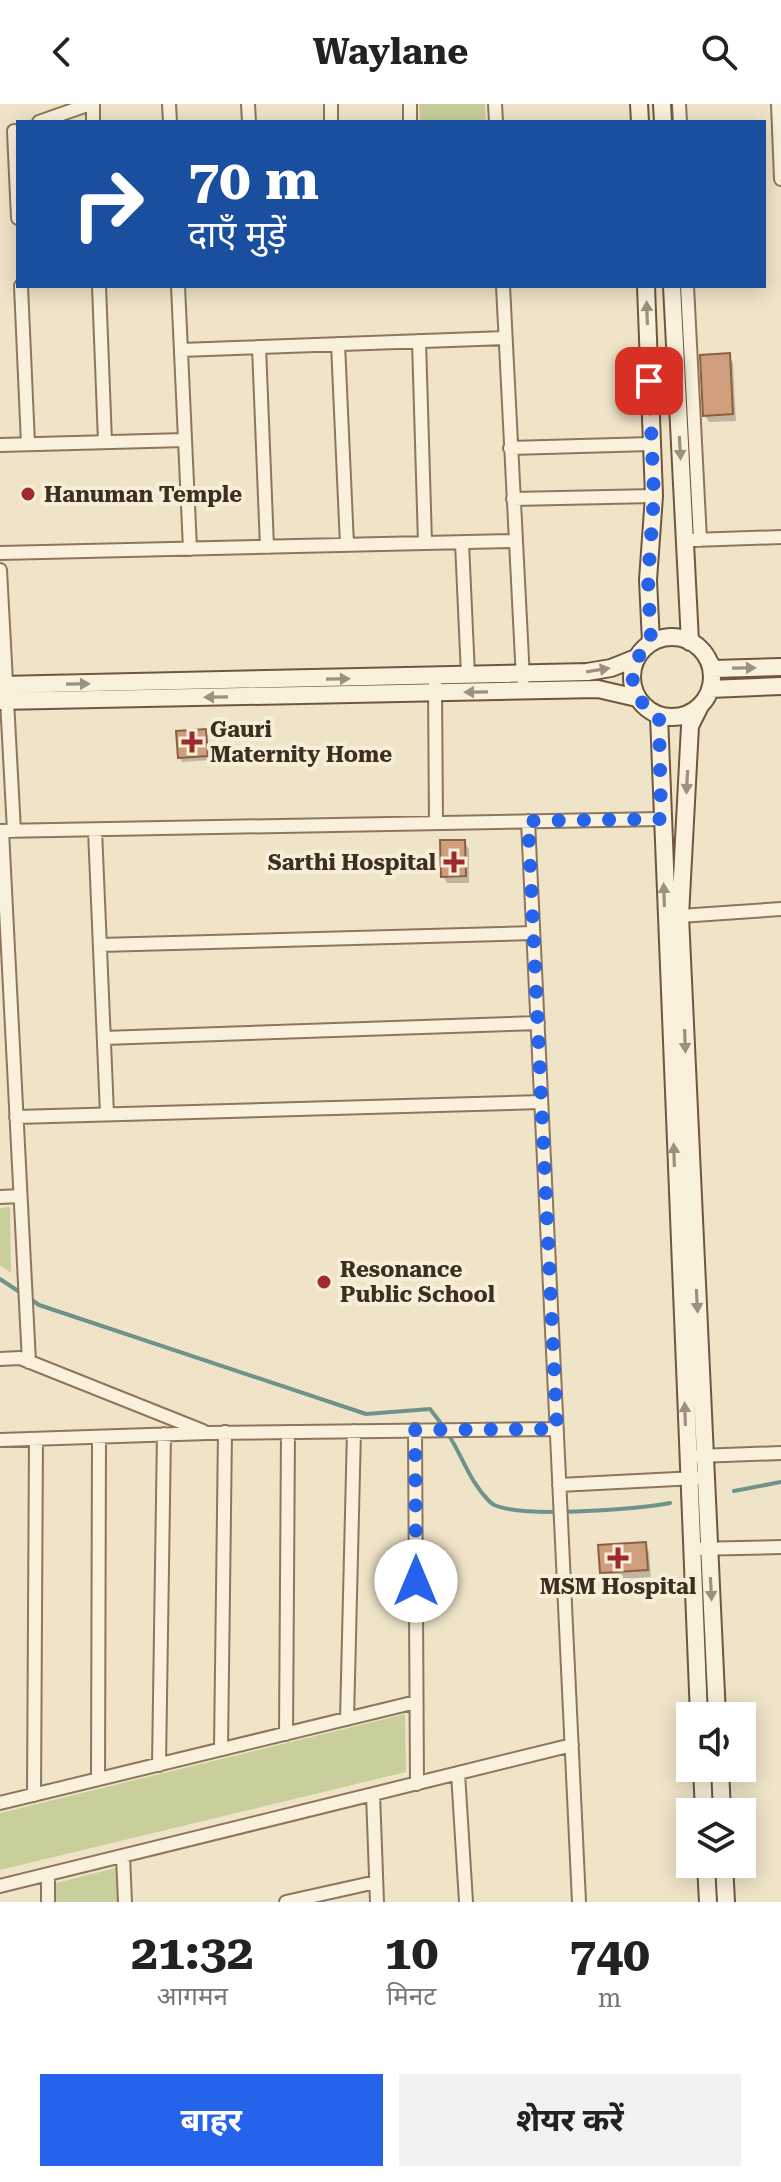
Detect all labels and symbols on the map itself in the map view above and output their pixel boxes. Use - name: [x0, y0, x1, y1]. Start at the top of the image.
- one-way arrow: [640, 300, 653, 325]
- pin: [615, 347, 683, 415]
- one-way arrow: [674, 436, 687, 461]
- place label: Hanuman Temple: [44, 482, 242, 507]
- marker: Hanuman Temple: [19, 485, 37, 503]
- one-way arrow: [732, 662, 757, 675]
- one-way arrow: [585, 663, 610, 676]
- one-way arrow: [326, 672, 351, 685]
- one-way arrow: [66, 677, 91, 690]
- one-way arrow: [463, 685, 488, 698]
- one-way arrow: [203, 690, 228, 703]
- place label: Gauri Maternity Home: [210, 717, 392, 767]
- marker: Gauri Maternity Home: [181, 731, 203, 753]
- one-way arrow: [680, 770, 693, 795]
- place label: Sarthi Hospital: [268, 850, 436, 875]
- marker: Sarthi Hospital: [443, 851, 465, 873]
- one-way arrow: [657, 882, 670, 907]
- one-way arrow: [678, 1029, 691, 1054]
- one-way arrow: [668, 1142, 681, 1167]
- place label: Resonance Public School: [340, 1257, 495, 1307]
- marker: Resonance Public School: [315, 1273, 333, 1291]
- one-way arrow: [691, 1289, 704, 1314]
- one-way arrow: [679, 1401, 692, 1426]
- position arrow: [374, 1539, 458, 1623]
- marker: MSM Hospital: [607, 1547, 629, 1569]
- place label: MSM Hospital: [540, 1574, 696, 1599]
- one-way arrow: [705, 1577, 718, 1602]

